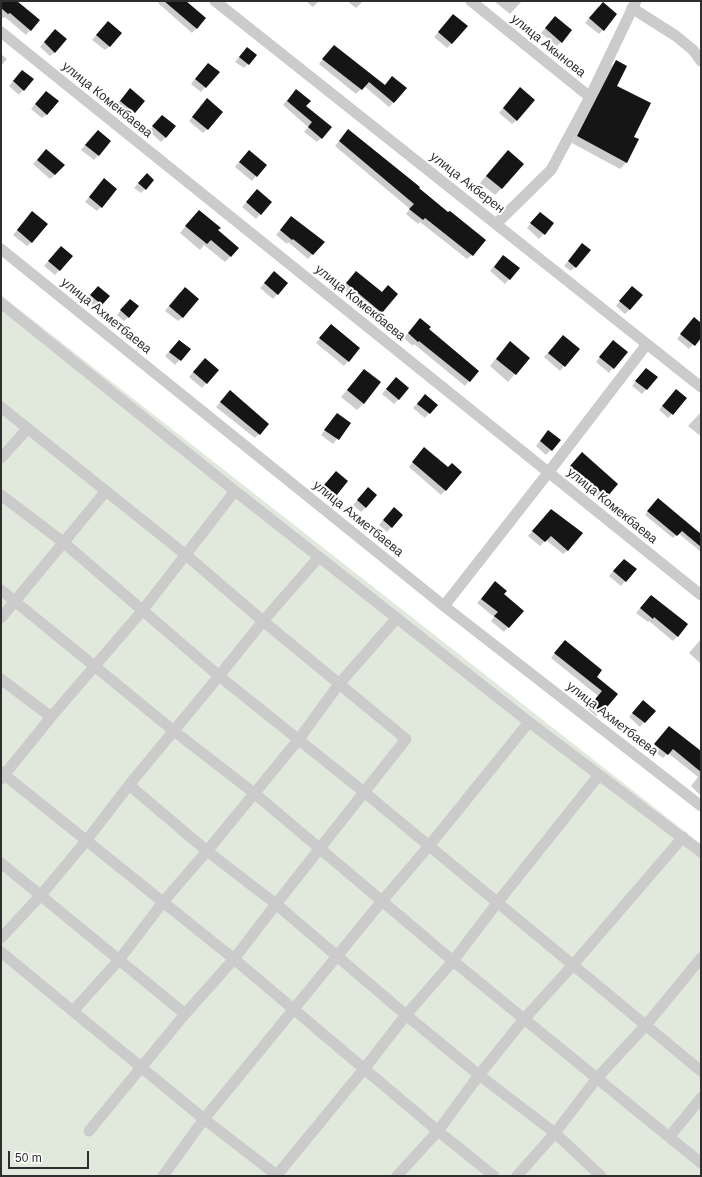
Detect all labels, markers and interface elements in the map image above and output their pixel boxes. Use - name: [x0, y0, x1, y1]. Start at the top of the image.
- street label: улица Акынова: [508, 11, 588, 81]
- street label: улица Комекбаева: [59, 59, 155, 141]
- street label: улица Акберен: [427, 149, 507, 217]
- street label: улица Комекбаева: [312, 262, 408, 344]
- street label: улица Ахметбаева: [58, 275, 154, 357]
- street label: улица Комекбаева: [564, 465, 660, 547]
- street label: улица Ахметбаева: [310, 478, 406, 560]
- street label: улица Ахметбаева: [563, 678, 661, 760]
- scale bar: [10, 1143, 91, 1169]
- text: 50 m: [15, 1151, 42, 1165]

